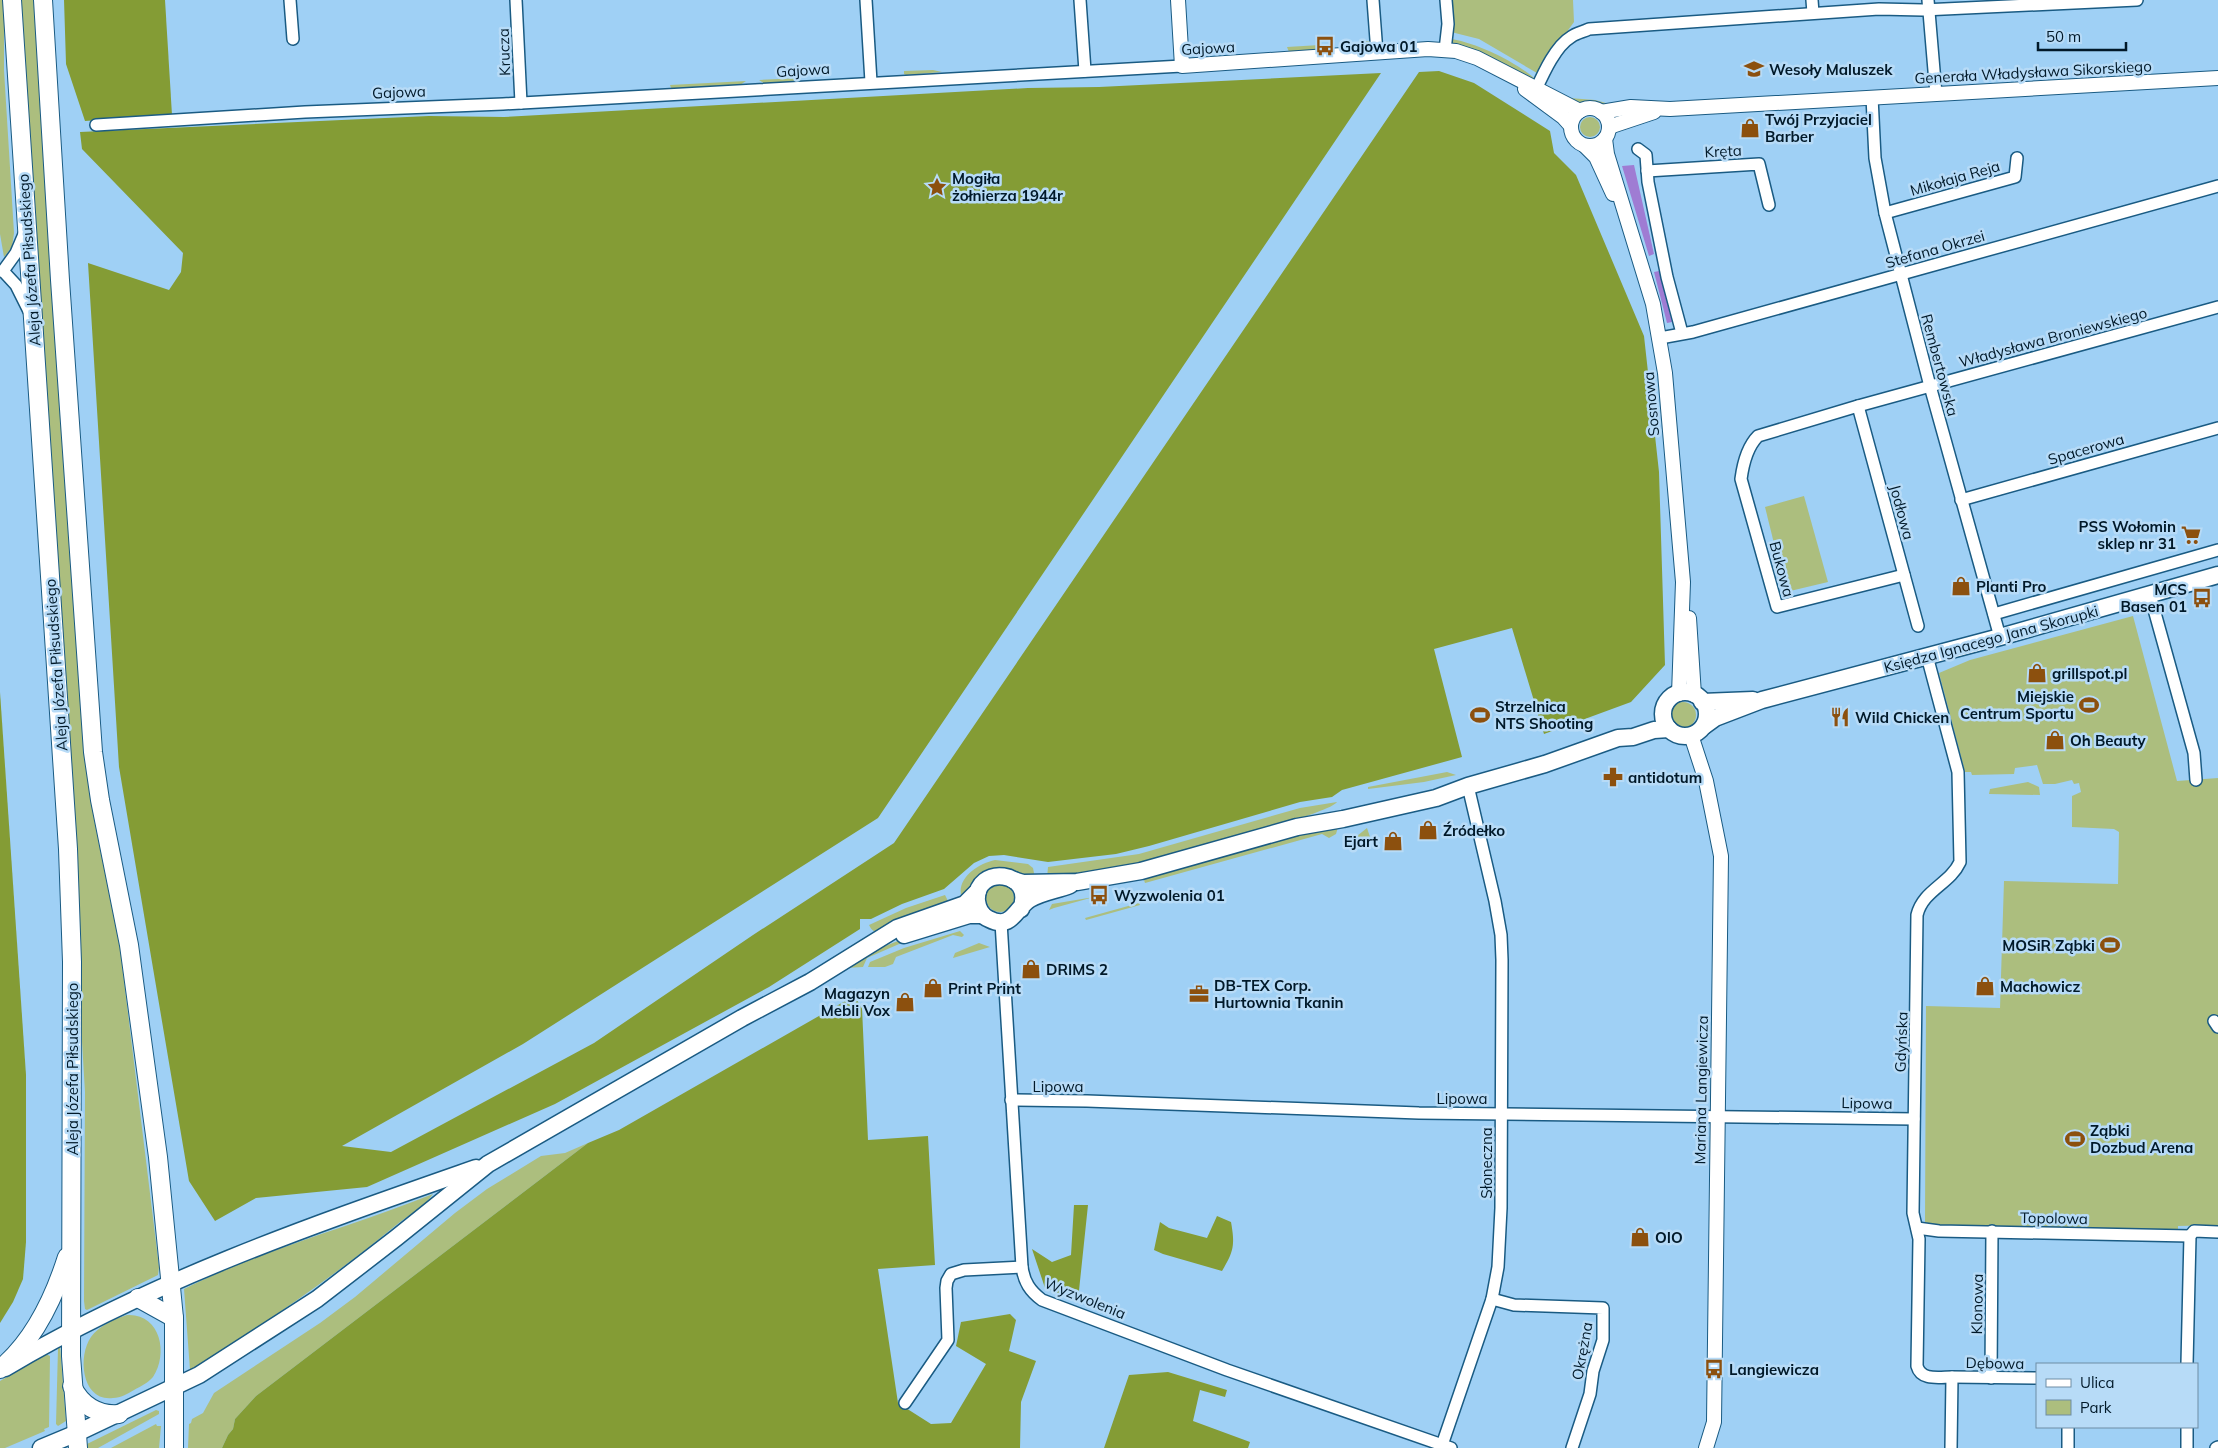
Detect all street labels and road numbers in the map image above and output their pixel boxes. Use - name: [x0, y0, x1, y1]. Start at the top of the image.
- street label: Krucza: [494, 28, 514, 76]
- street label: Gajowa: [1181, 37, 1235, 59]
- street label: Generała Władysława Sikorskiego: [1914, 56, 2152, 88]
- street label: Gajowa: [775, 59, 831, 81]
- street label: Gajowa: [372, 82, 426, 102]
- street label: Kręta: [1704, 141, 1742, 161]
- street label: Mikołaja Reja: [1908, 156, 2002, 200]
- street label: Aleja Józefa Piłsudskiego: [13, 173, 45, 347]
- street label: Stefana Okrzei: [1883, 226, 1987, 272]
- street label: Władysława Broniewskiego: [1957, 303, 2149, 371]
- street label: Rembertowska: [1917, 312, 1963, 418]
- street label: Sosnowa: [1639, 371, 1663, 437]
- street label: Spacerowa: [2046, 429, 2126, 469]
- street label: Jodłowa: [1886, 482, 1918, 542]
- street label: Bukowa: [1765, 539, 1799, 599]
- street label: Aleja Józefa Piłsudskiego: [40, 578, 72, 752]
- street label: Księdza Ignacego Jana Skorupki: [1882, 601, 2100, 677]
- street label: Aleja Józefa Piłsudskiego: [63, 983, 82, 1155]
- street label: Gdyńska: [1890, 1011, 1912, 1073]
- street label: Mariana Langiewicza: [1690, 1015, 1712, 1165]
- street label: Lipowa: [1032, 1077, 1084, 1096]
- street label: Lipowa: [1436, 1089, 1488, 1108]
- street label: Lipowa: [1841, 1093, 1893, 1113]
- street label: Słoneczna: [1477, 1127, 1496, 1199]
- street label: Topolowa: [2020, 1208, 2088, 1228]
- street label: Wyzwolenia: [1041, 1273, 1129, 1323]
- street label: Klonowa: [1967, 1273, 1987, 1335]
- street label: Okrężna: [1568, 1321, 1596, 1381]
- street label: Dębowa: [1965, 1353, 2025, 1373]

